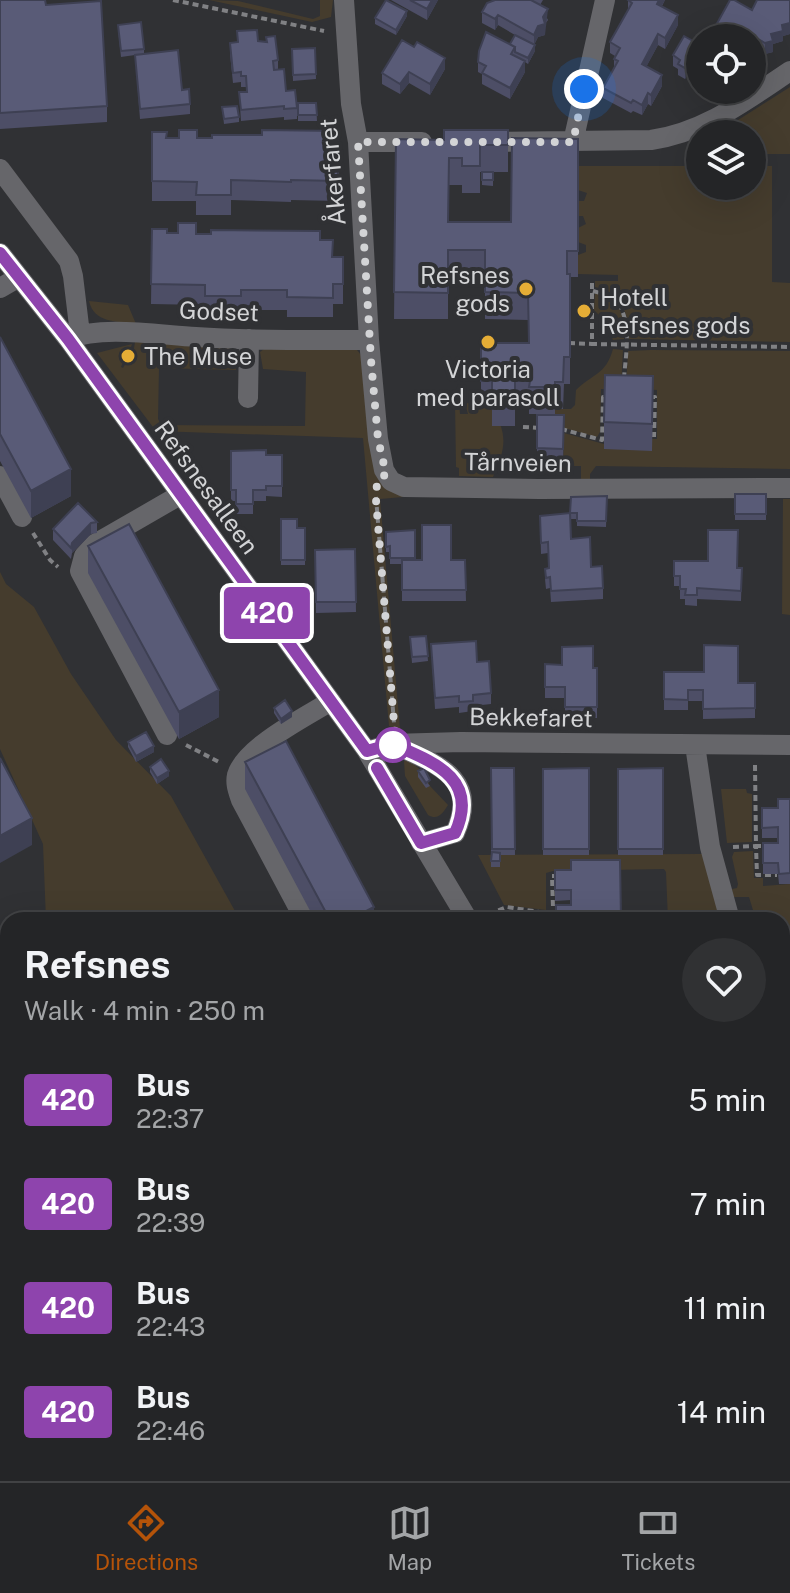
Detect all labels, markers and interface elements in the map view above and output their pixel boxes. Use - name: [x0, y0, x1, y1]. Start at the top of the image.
- map controls: [686, 24, 766, 200]
- button: locate: [686, 24, 766, 104]
- your location: [564, 69, 604, 109]
- street label: Åkerfaret: [312, 117, 351, 227]
- button: layers: [686, 120, 766, 200]
- place label: Refsnes gods: [420, 261, 510, 317]
- marker: Refsnes gods: [517, 280, 535, 298]
- place label: Hotell Refsnes gods: [600, 283, 750, 339]
- street label: Godset: [179, 296, 259, 326]
- marker: Hotell Refsnes gods: [575, 302, 593, 320]
- marker: Victoria med parasoll: [479, 333, 497, 351]
- place label: The Muse: [144, 342, 252, 370]
- marker: The Muse: [119, 347, 137, 365]
- place label: Victoria med parasoll: [416, 355, 560, 411]
- street label: Refsnesalleen: [149, 415, 265, 559]
- street label: Tårnveien: [464, 447, 572, 477]
- line badge: 420: [221, 587, 313, 639]
- text: 420: [240, 596, 294, 629]
- street label: Bekkefaret: [469, 702, 593, 732]
- unlabelled marker: [376, 728, 410, 762]
- button: heart: [682, 938, 766, 1022]
- text: Refsnes: [24, 942, 170, 987]
- text: Walk · 4 min · 250 m: [24, 995, 265, 1026]
- text: Bus: [136, 1067, 190, 1103]
- text: 5 min: [689, 1082, 766, 1118]
- text: 420: [41, 1083, 95, 1116]
- text: 22:37: [136, 1103, 204, 1134]
- text: Bus: [136, 1171, 190, 1207]
- text: 7 min: [690, 1186, 766, 1222]
- text: 420: [41, 1187, 95, 1220]
- text: 22:39: [136, 1207, 205, 1238]
- text: Bus: [136, 1275, 190, 1311]
- text: 11 min: [683, 1290, 766, 1326]
- text: 420: [41, 1291, 95, 1324]
- text: 22:43: [136, 1311, 205, 1342]
- text: Bus: [136, 1379, 190, 1415]
- text: 14 min: [677, 1394, 766, 1430]
- text: 420: [41, 1395, 95, 1428]
- text: 22:46: [136, 1415, 205, 1446]
- tab: Directions: [95, 1501, 198, 1575]
- tab: Map: [387, 1501, 432, 1575]
- tab: Tickets: [622, 1501, 695, 1575]

